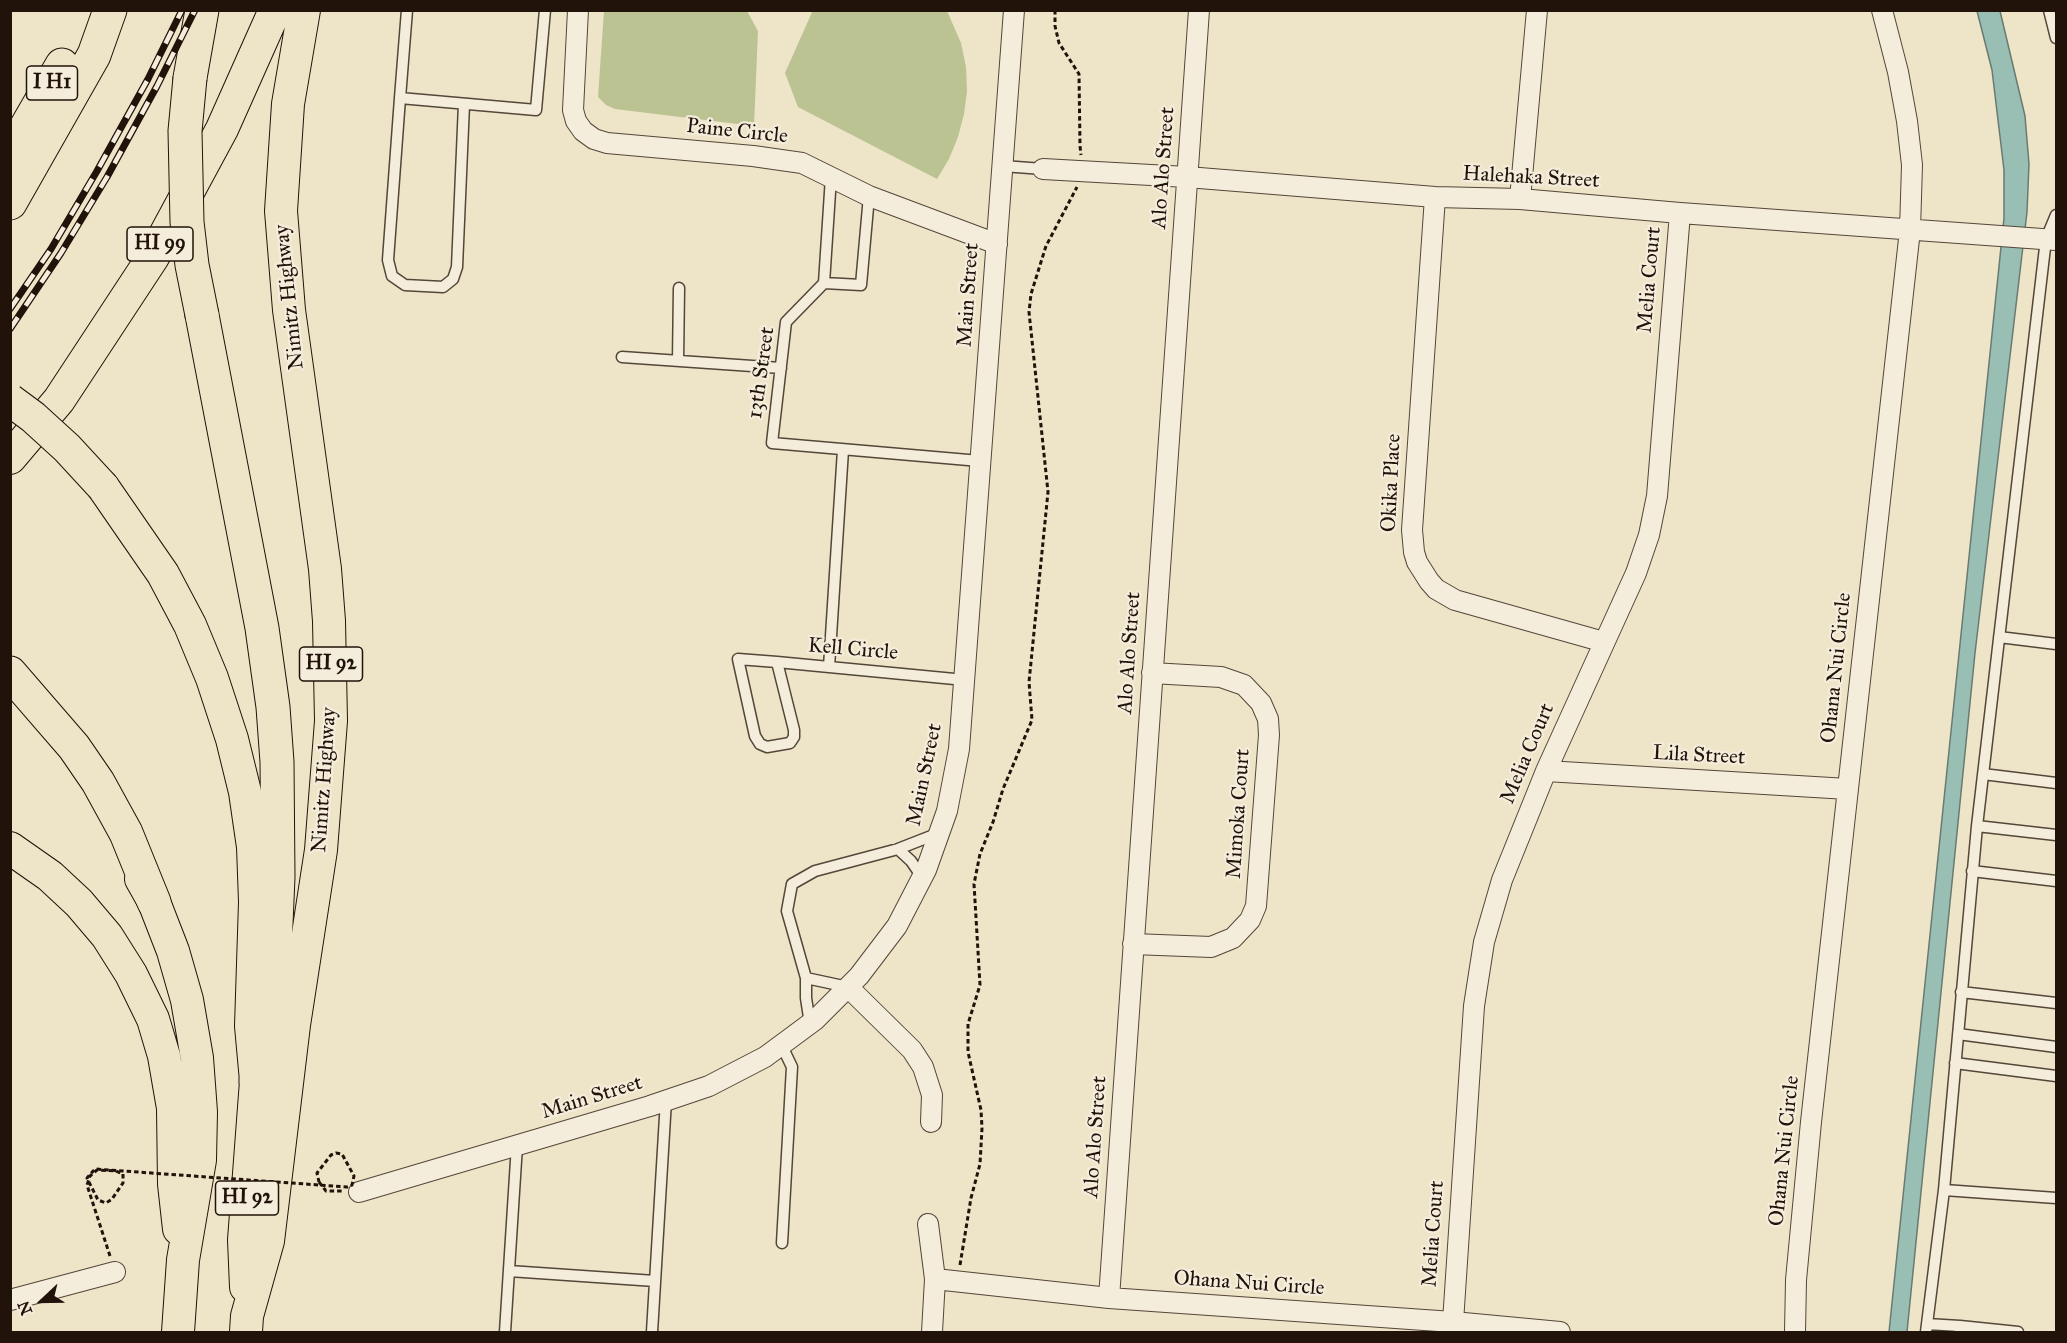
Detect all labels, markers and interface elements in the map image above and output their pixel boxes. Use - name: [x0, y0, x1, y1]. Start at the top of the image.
- road number: I H1: [26, 66, 78, 100]
- street label: Alo Alo Street: [1147, 106, 1181, 230]
- street label: Paine Circle: [685, 114, 789, 150]
- street label: Halehaka Street: [1462, 162, 1600, 194]
- street label: Nimitz Highway: [270, 223, 310, 371]
- street label: Melia Court: [1633, 226, 1667, 334]
- road number: HI 99: [127, 227, 193, 261]
- street label: Main Street: [953, 242, 985, 348]
- street label: 13th Street: [743, 325, 781, 421]
- street label: Okika Place: [1377, 433, 1407, 533]
- street label: Alo Alo Street: [1113, 591, 1147, 715]
- street label: Ohana Nui Circle: [1817, 591, 1857, 745]
- street label: Kell Circle: [807, 634, 899, 666]
- road number: HI 92: [300, 647, 362, 681]
- street label: Melia Court: [1496, 700, 1560, 808]
- street label: Nimitz Highway: [307, 706, 343, 854]
- street label: Main Street: [902, 721, 948, 829]
- street label: Lila Street: [1652, 741, 1746, 771]
- street label: Mimoka Court: [1222, 748, 1256, 880]
- street label: Main Street: [538, 1071, 646, 1125]
- street label: Ohana Nui Circle: [1765, 1074, 1805, 1228]
- street label: Alo Alo Street: [1079, 1075, 1113, 1199]
- street label: Melia Court: [1418, 1180, 1450, 1288]
- road number: HI 92: [216, 1181, 278, 1215]
- street label: Ohana Nui Circle: [1173, 1266, 1325, 1302]
- north arrow: [12, 1271, 72, 1331]
- text: N: [13, 1298, 36, 1318]

